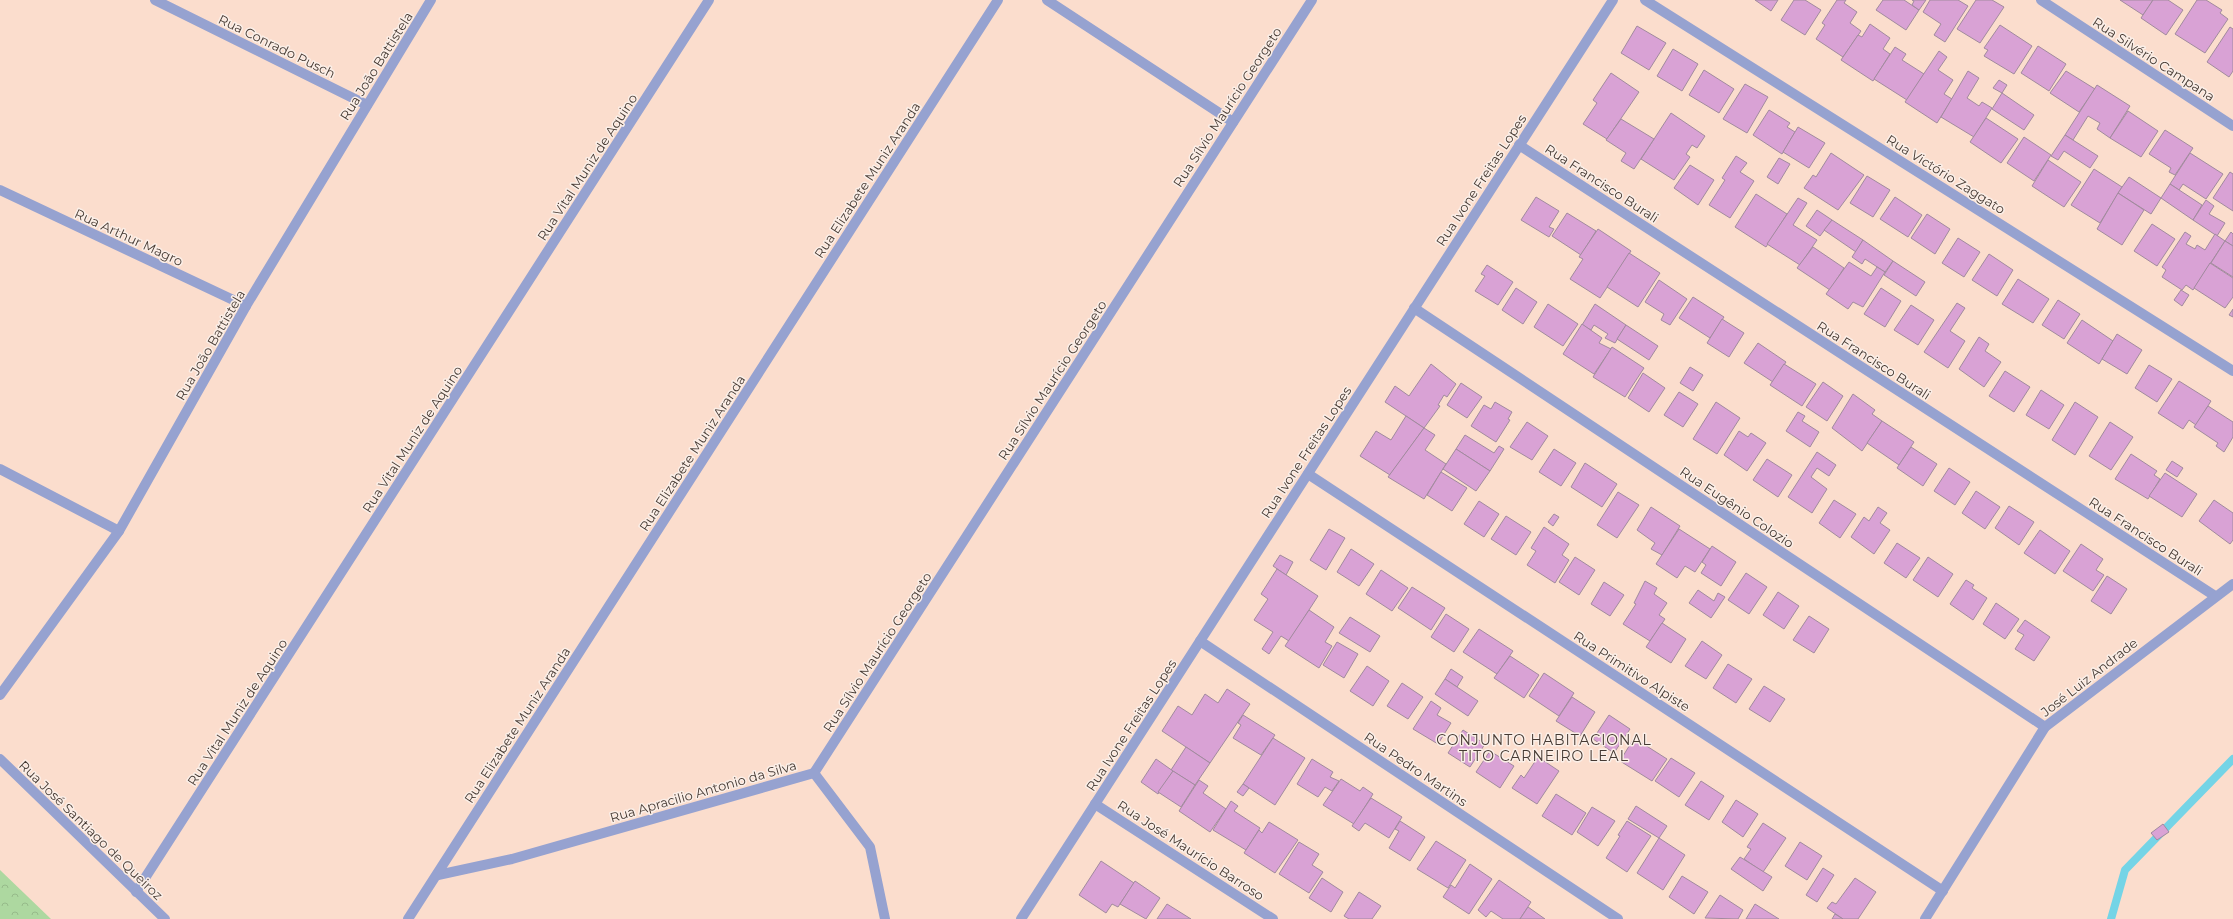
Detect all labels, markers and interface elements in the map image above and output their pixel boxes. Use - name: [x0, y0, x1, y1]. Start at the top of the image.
- street label: Rua João Battistela: [336, 9, 416, 123]
- street label: Rua Conrado Pusch: [216, 11, 338, 81]
- street label: Rua Silvério Campana: [2090, 13, 2218, 105]
- street label: Rua Sílvio Maurício Georgeto: [1169, 24, 1285, 190]
- street label: Rua Vital Muniz de Aquino: [533, 91, 641, 243]
- street label: Rua Elizabete Muniz Aranda: [811, 99, 923, 261]
- street label: Rua Ivone Freitas Lopes: [1432, 111, 1530, 249]
- street label: Rua Victório Zaggato: [1884, 131, 2008, 217]
- street label: Rua Francisco Burali: [1542, 140, 1662, 226]
- street label: Rua Arthur Magro: [72, 205, 186, 269]
- street label: Rua João Battistela: [172, 287, 248, 403]
- street label: Rua Sílvio Maurício Georgeto: [994, 297, 1110, 463]
- street label: Rua Francisco Burali: [1814, 317, 1934, 403]
- street label: Rua Vital Muniz de Aquino: [358, 363, 466, 515]
- street label: Rua Elizabete Muniz Aranda: [636, 372, 748, 534]
- street label: Rua Ivone Freitas Lopes: [1257, 383, 1355, 521]
- street label: Rua Eugênio Colozio: [1677, 463, 1797, 551]
- street label: Rua Francisco Burali: [2086, 493, 2206, 579]
- street label: Rua Sílvio Maurício Georgeto: [819, 569, 935, 735]
- street label: Rua Primitivo Alpiste: [1571, 627, 1693, 715]
- street label: José Luiz Andrade: [2037, 634, 2141, 720]
- street label: Rua Vital Muniz de Aquino: [183, 636, 291, 788]
- street label: Rua Elizabete Muniz Aranda: [461, 644, 573, 806]
- street label: Rua Ivone Freitas Lopes: [1082, 656, 1180, 794]
- street label: Rua Pedro Martins: [1361, 729, 1471, 809]
- district label: CONJUNTO HABITACIONAL TITO CARNEIRO LEAL: [1436, 731, 1652, 765]
- street label: Rua José Santiago de Queiroz: [16, 757, 166, 903]
- street label: Rua Apracilio Antonio da Silva: [608, 757, 798, 825]
- street label: Rua José Maurício Barroso: [1115, 797, 1267, 903]

